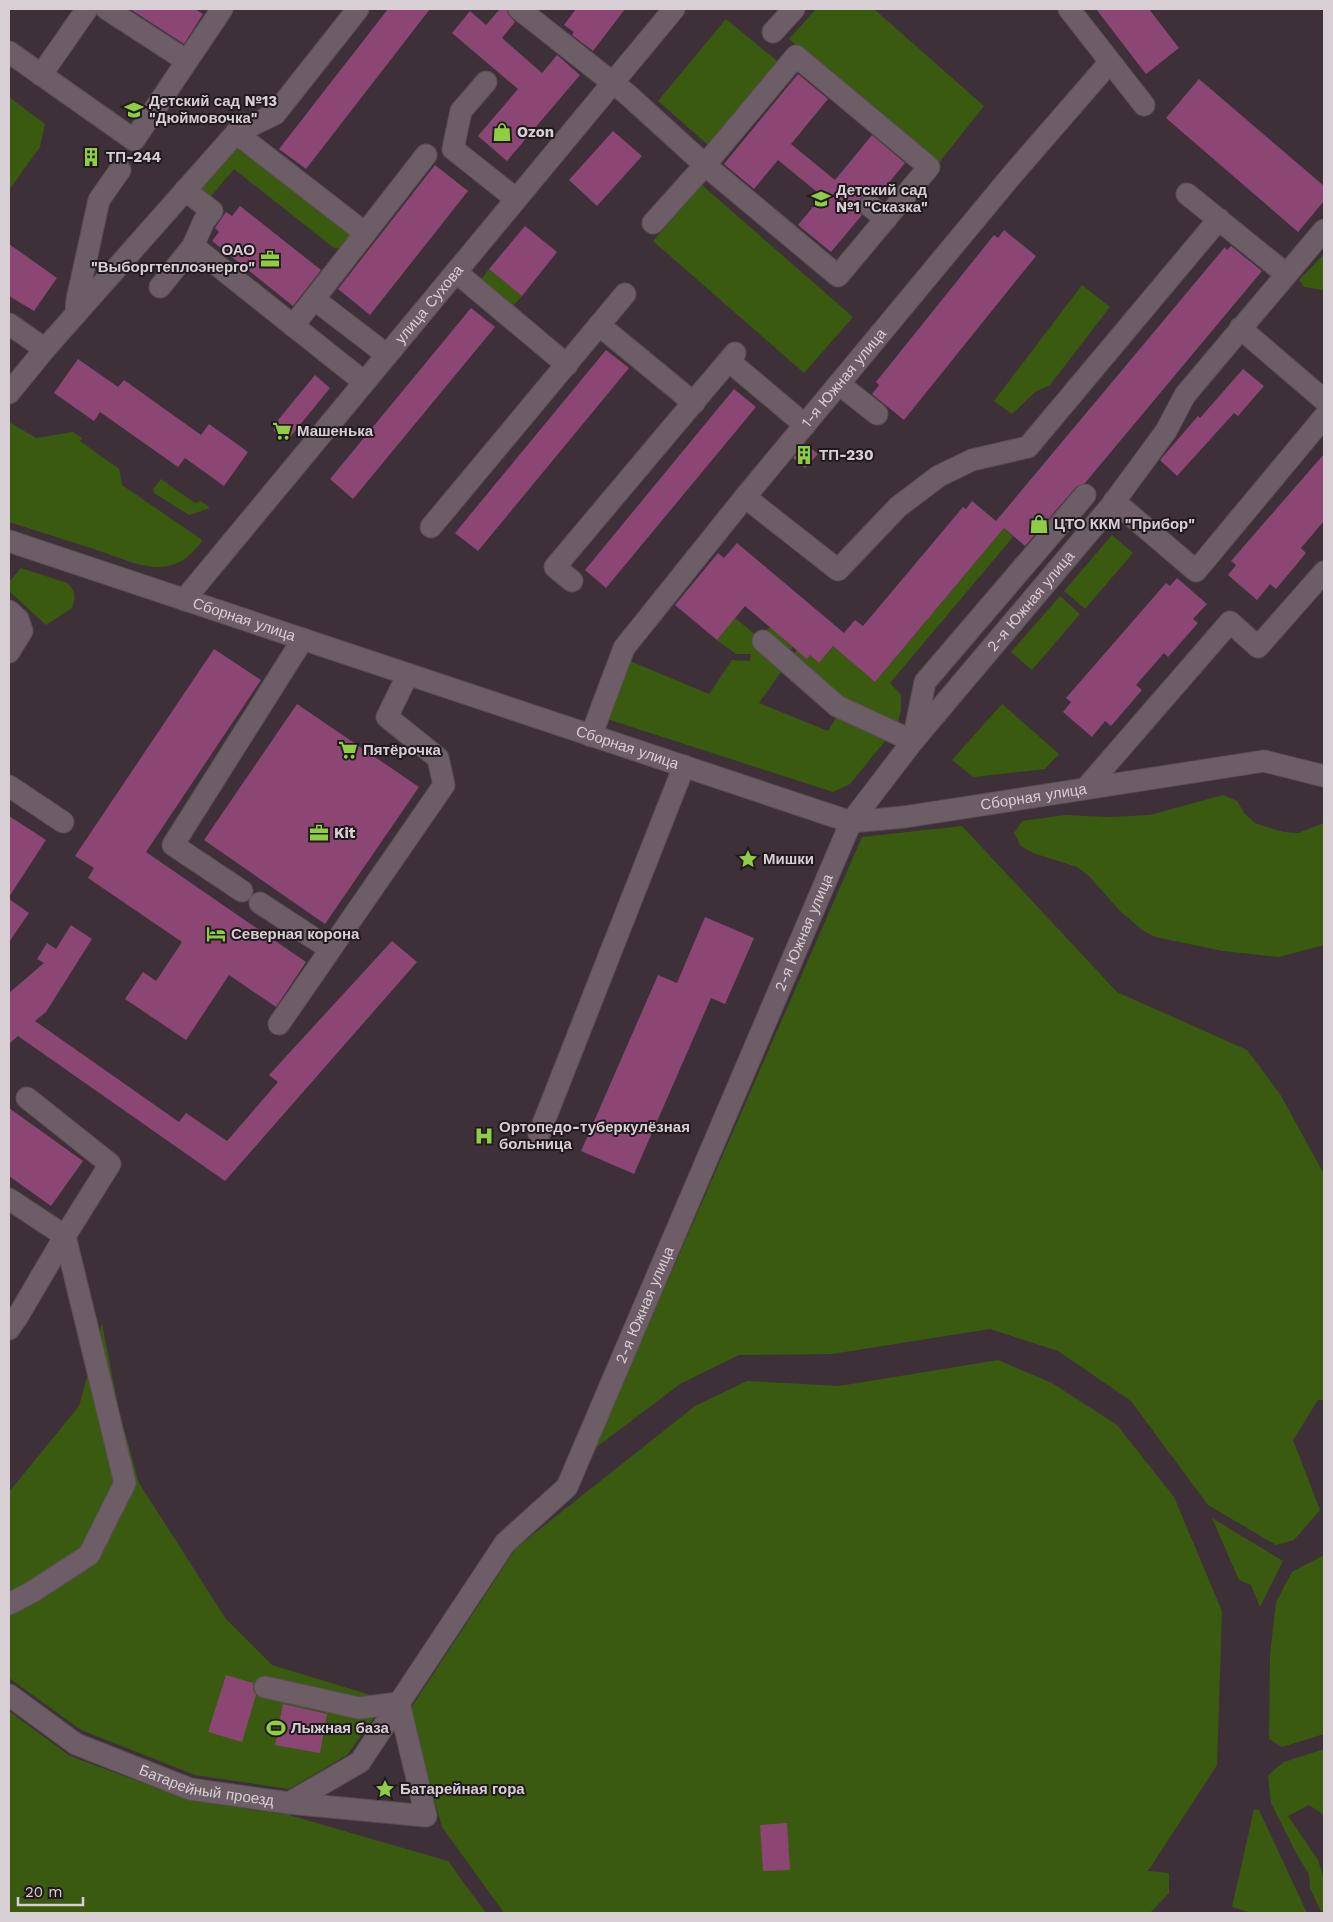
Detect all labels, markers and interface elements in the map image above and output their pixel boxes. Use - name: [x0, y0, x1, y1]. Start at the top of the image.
- place label: Детский сад №13 "Дюймовочка": [149, 92, 277, 127]
- school or university icon: Детский сад №13 "Дюймовочка": [123, 99, 145, 121]
- shop icon: Ozon: [491, 121, 513, 143]
- place label: Ozon: [517, 123, 554, 141]
- building icon: ТП-244: [80, 146, 102, 168]
- place label: ТП-244: [106, 148, 162, 166]
- place label: Детский сад №1 "Сказка": [836, 181, 928, 216]
- school or university icon: Детский сад №1 "Сказка": [810, 188, 832, 210]
- place label: ОАО "Выборгтеплоэнерго": [91, 241, 255, 276]
- office icon: ОАО "Выборгтеплоэнерго": [259, 248, 281, 270]
- street label: улица Сухова: [391, 261, 467, 347]
- street label: 1-я Южная улица: [797, 324, 890, 431]
- supermarket icon: Машенька: [271, 420, 293, 442]
- place label: Машенька: [297, 422, 374, 440]
- building icon: ТП-230: [793, 444, 815, 466]
- place label: ТП-230: [819, 446, 874, 464]
- shop icon: ЦТО ККМ "Прибор": [1028, 513, 1050, 535]
- place label: ЦТО ККМ "Прибор": [1054, 515, 1195, 533]
- street label: 2-я Южная улица: [983, 547, 1079, 655]
- street label: Сборная улица: [191, 594, 299, 645]
- street label: Сборная улица: [574, 722, 682, 773]
- supermarket icon: Пятёрочка: [337, 739, 359, 761]
- place label: Пятёрочка: [363, 741, 441, 759]
- street label: Сборная улица: [979, 780, 1089, 814]
- office icon: Kit: [308, 822, 330, 844]
- place label: Kit: [334, 824, 356, 842]
- place icon: Мишки: [737, 848, 759, 870]
- place label: Мишки: [763, 850, 814, 868]
- street label: 2-я Южная улица: [771, 871, 837, 994]
- hotel icon: Северная корона: [205, 923, 227, 945]
- place label: Северная корона: [231, 925, 360, 943]
- place label: Ортопедо-туберкулёзная больница: [499, 1118, 690, 1153]
- hospital icon: Ортопедо-туберкулёзная больница: [473, 1125, 495, 1147]
- street label: 2-я Южная улица: [612, 1243, 678, 1366]
- sports icon: Лыжная база: [265, 1717, 287, 1739]
- place label: Лыжная база: [291, 1719, 389, 1737]
- street label: Батарейный проезд: [137, 1761, 275, 1810]
- place icon: Батарейная гора: [374, 1778, 396, 1800]
- place label: Батарейная гора: [400, 1780, 525, 1798]
- scale bar: [18, 1874, 82, 1906]
- text: 20 m: [25, 1883, 63, 1901]

